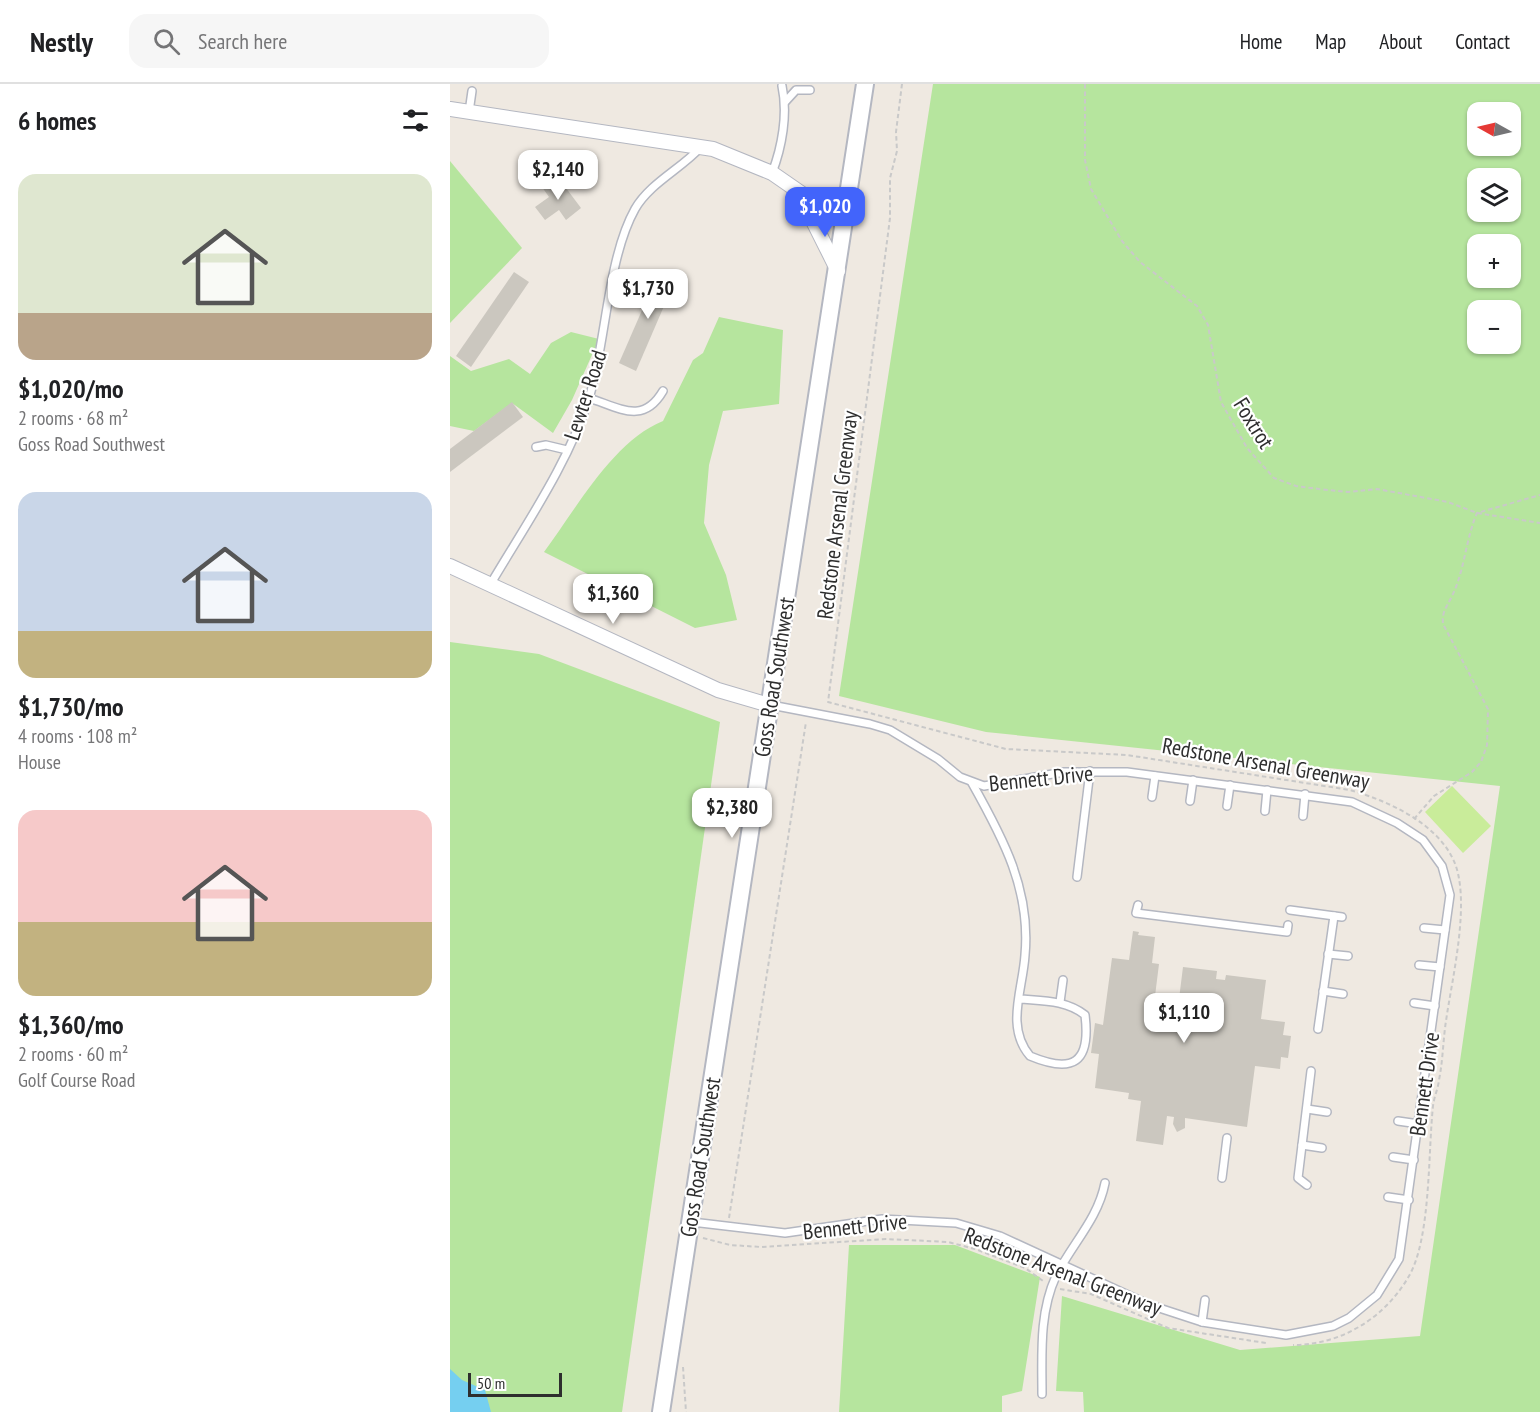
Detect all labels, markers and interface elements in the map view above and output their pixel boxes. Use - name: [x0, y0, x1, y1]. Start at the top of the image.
- search box: [129, 14, 549, 68]
- text: Nestly: [30, 23, 93, 60]
- icon: search: [150, 25, 183, 58]
- text: Search here: [198, 27, 287, 55]
- text: Home: [1240, 28, 1282, 55]
- text: Map: [1315, 28, 1346, 55]
- text: About: [1379, 28, 1422, 55]
- text: Contact: [1455, 28, 1510, 55]
- north arrow: [1467, 102, 1521, 156]
- map controls: [1467, 102, 1521, 354]
- text: 6 homes: [18, 104, 96, 137]
- icon: filters: [399, 104, 432, 137]
- pin: $2,140: [509, 150, 607, 201]
- text: $2,140: [532, 156, 584, 182]
- button: layers: [1467, 168, 1521, 222]
- pin: $1,020: [776, 187, 874, 238]
- text: $1,020: [799, 193, 851, 219]
- icon: home: [171, 213, 279, 321]
- button: +: [1467, 234, 1521, 288]
- pin: $1,730: [599, 269, 697, 320]
- text: $1,730: [622, 275, 674, 301]
- button: −: [1467, 300, 1521, 354]
- street label: Lewter Road: [557, 346, 613, 444]
- text: $1,020/mo: [18, 372, 124, 405]
- street label: Foxtrot: [1228, 392, 1280, 454]
- text: 2 rooms · 68 m²: [18, 405, 128, 431]
- street label: Redstone Arsenal Greenway: [810, 409, 864, 621]
- text: Goss Road Southwest: [18, 431, 165, 457]
- icon: home: [171, 531, 279, 639]
- pin: $1,360: [564, 574, 662, 625]
- text: $1,360: [587, 580, 639, 606]
- street label: Goss Road Southwest: [748, 595, 800, 759]
- text: $1,730/mo: [18, 690, 124, 723]
- text: 4 rooms · 108 m²: [18, 723, 137, 749]
- street label: Redstone Arsenal Greenway: [1160, 731, 1372, 795]
- text: House: [18, 749, 61, 775]
- street label: Bennett Drive: [988, 759, 1094, 797]
- pin: $2,380: [683, 788, 781, 839]
- text: $2,380: [706, 794, 758, 820]
- icon: home: [171, 849, 279, 957]
- pin: $1,110: [1135, 993, 1233, 1044]
- text: $1,110: [1158, 999, 1210, 1025]
- text: $1,360/mo: [18, 1008, 124, 1041]
- street label: Bennett Drive: [1403, 1030, 1445, 1138]
- text: 2 rooms · 60 m²: [18, 1041, 128, 1067]
- text: Golf Course Road: [18, 1067, 135, 1093]
- street label: Goss Road Southwest: [674, 1075, 726, 1239]
- street label: Bennett Drive: [802, 1207, 908, 1245]
- street label: Redstone Arsenal Greenway: [960, 1220, 1167, 1322]
- scale bar: [468, 1370, 562, 1398]
- text: 50 m: [477, 1373, 505, 1393]

